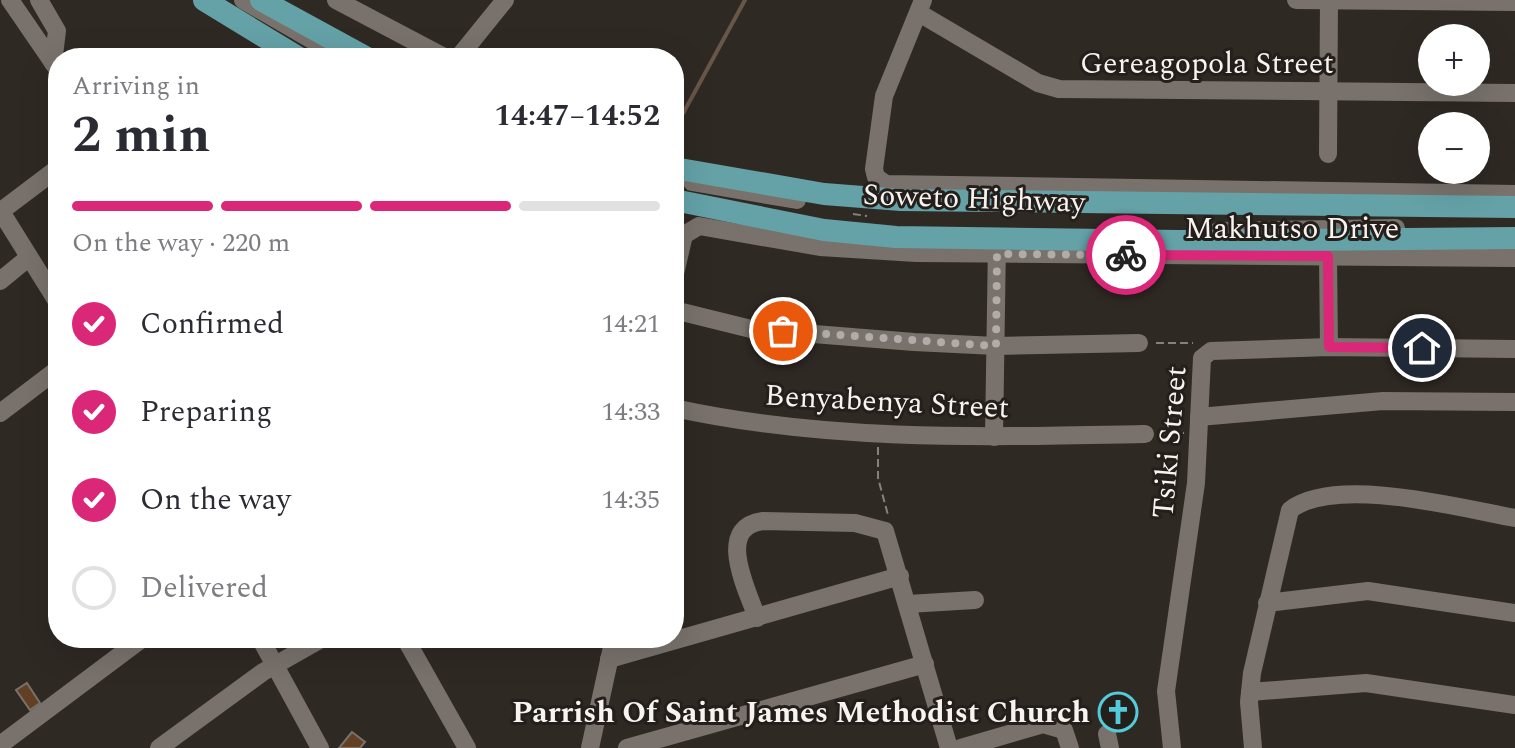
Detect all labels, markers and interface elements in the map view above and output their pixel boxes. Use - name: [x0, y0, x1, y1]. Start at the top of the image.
- map controls: [1418, 24, 1490, 184]
- button: +: [1418, 24, 1490, 96]
- street label: Gereagopola Street: [1080, 41, 1334, 87]
- text: Arriving in: [72, 66, 200, 106]
- text: 14:47–14:52: [494, 93, 660, 139]
- text: 2 min: [72, 96, 210, 175]
- button: −: [1418, 112, 1490, 184]
- street label: Soweto Highway: [862, 172, 1088, 226]
- street label: Makhutso Drive: [1185, 206, 1399, 252]
- courier: [1086, 215, 1166, 295]
- text: On the way · 220 m: [72, 223, 290, 263]
- icon: bike: [1104, 233, 1148, 277]
- pin: [749, 297, 817, 365]
- text: Confirmed: [140, 301, 284, 347]
- icon: check: [72, 302, 116, 346]
- text: 14:21: [601, 304, 660, 344]
- icon: bag: [761, 309, 805, 353]
- pin: [1388, 314, 1456, 382]
- icon: home: [1400, 326, 1444, 370]
- street label: Tsiki Street: [1140, 364, 1200, 520]
- street label: Benyabenya Street: [764, 373, 1010, 431]
- text: Preparing: [140, 389, 272, 435]
- icon: check: [72, 390, 116, 434]
- text: 14:33: [601, 392, 660, 432]
- text: On the way: [140, 477, 291, 523]
- icon: check: [72, 478, 116, 522]
- text: 14:35: [601, 480, 660, 520]
- text: Delivered: [140, 565, 268, 611]
- place label: Parrish Of Saint James Methodist Church: [512, 690, 1090, 736]
- church icon: Parrish Of Saint James Methodist Church: [1097, 691, 1139, 733]

